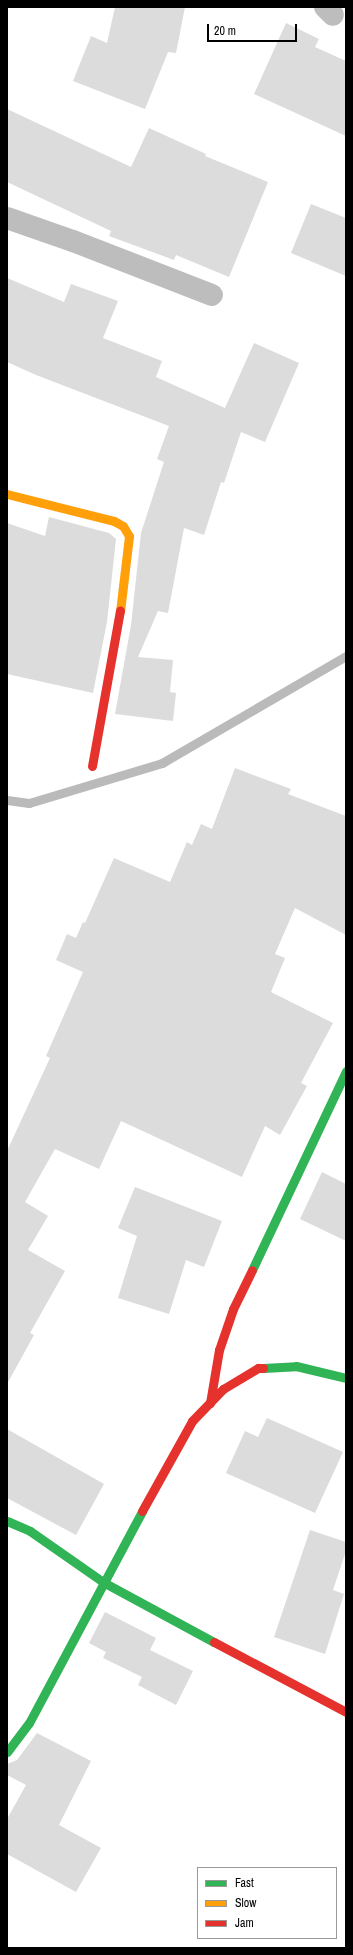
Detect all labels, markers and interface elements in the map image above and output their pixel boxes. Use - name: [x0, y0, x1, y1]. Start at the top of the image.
- scale bar: [209, 16, 299, 42]
- text: 20 m: [214, 23, 236, 39]
- legend: [197, 1867, 337, 1939]
- text: Fast: [235, 1875, 254, 1891]
- text: Slow: [235, 1895, 256, 1911]
- text: Jam: [235, 1915, 254, 1931]

